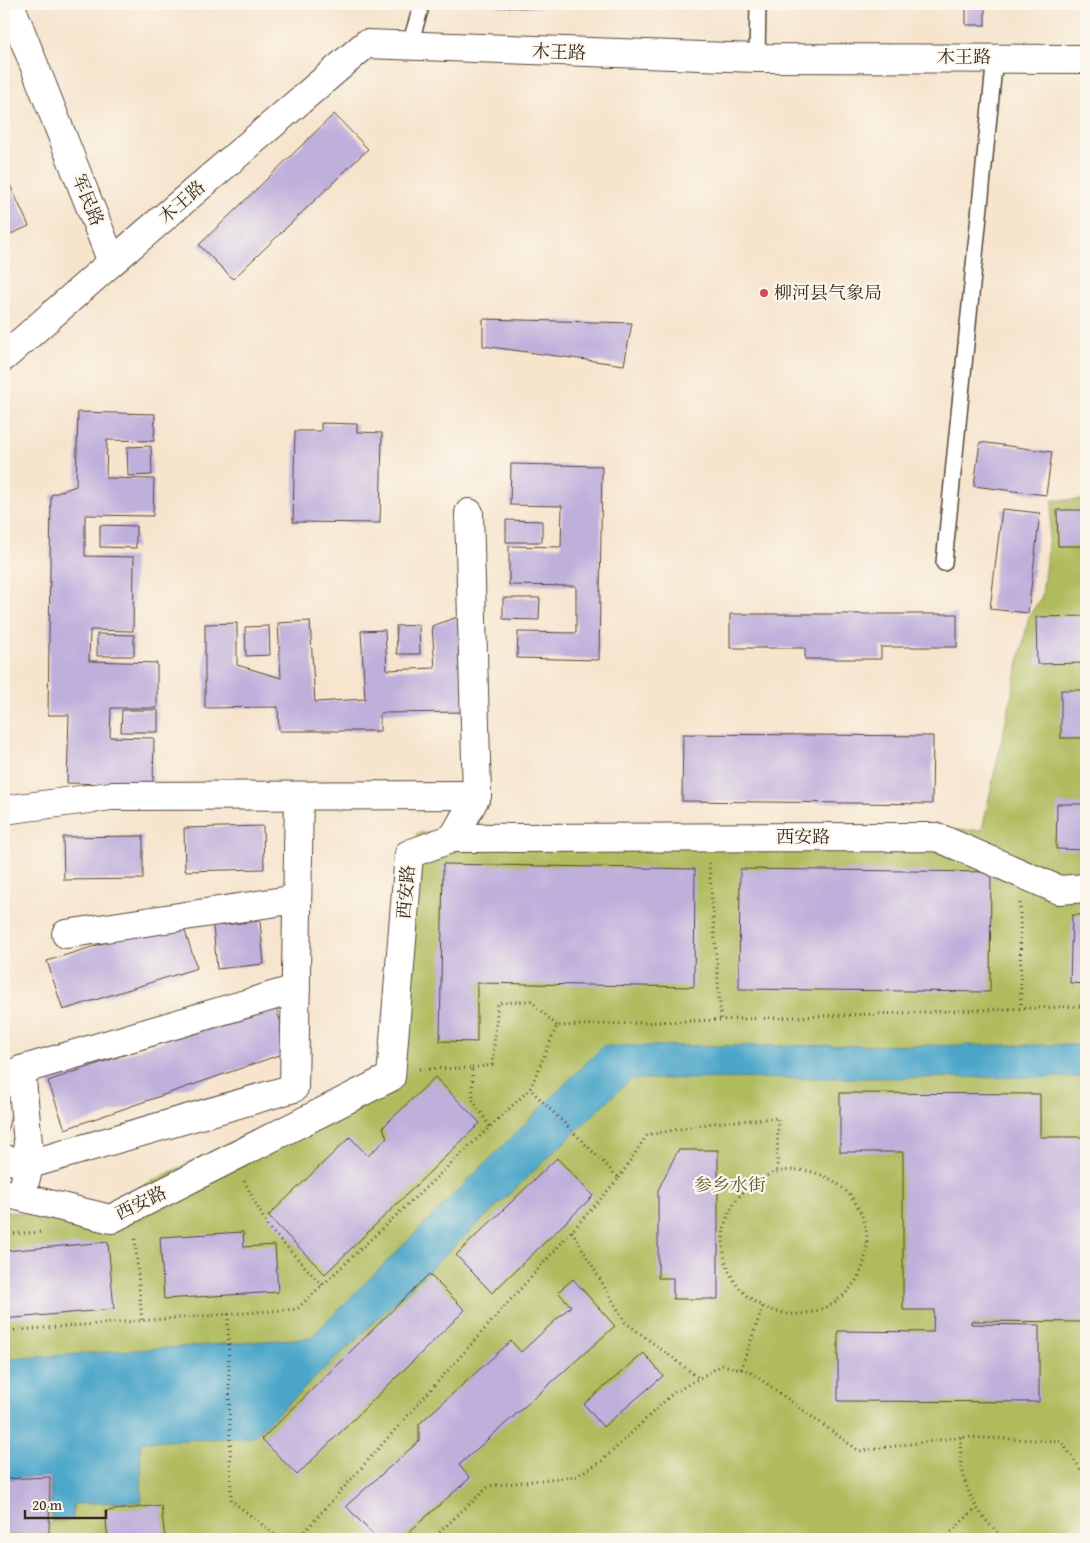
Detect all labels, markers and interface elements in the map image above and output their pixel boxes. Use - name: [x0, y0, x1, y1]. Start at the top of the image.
- street label: 木王路: [532, 37, 586, 66]
- street label: 木王路: [937, 43, 991, 70]
- street label: 军民路: [66, 170, 111, 230]
- street label: 木王路: [152, 174, 211, 230]
- place label: 柳河县气象局: [774, 279, 882, 306]
- marker: 柳河县气象局: [758, 287, 770, 299]
- street label: 西安路: [776, 823, 830, 850]
- street label: 西安路: [390, 864, 421, 920]
- park label: 参乡水街: [694, 1171, 766, 1198]
- street label: 西安路: [111, 1179, 171, 1227]
- scale bar: [25, 1488, 106, 1520]
- text: 20 m: [32, 1494, 63, 1515]

